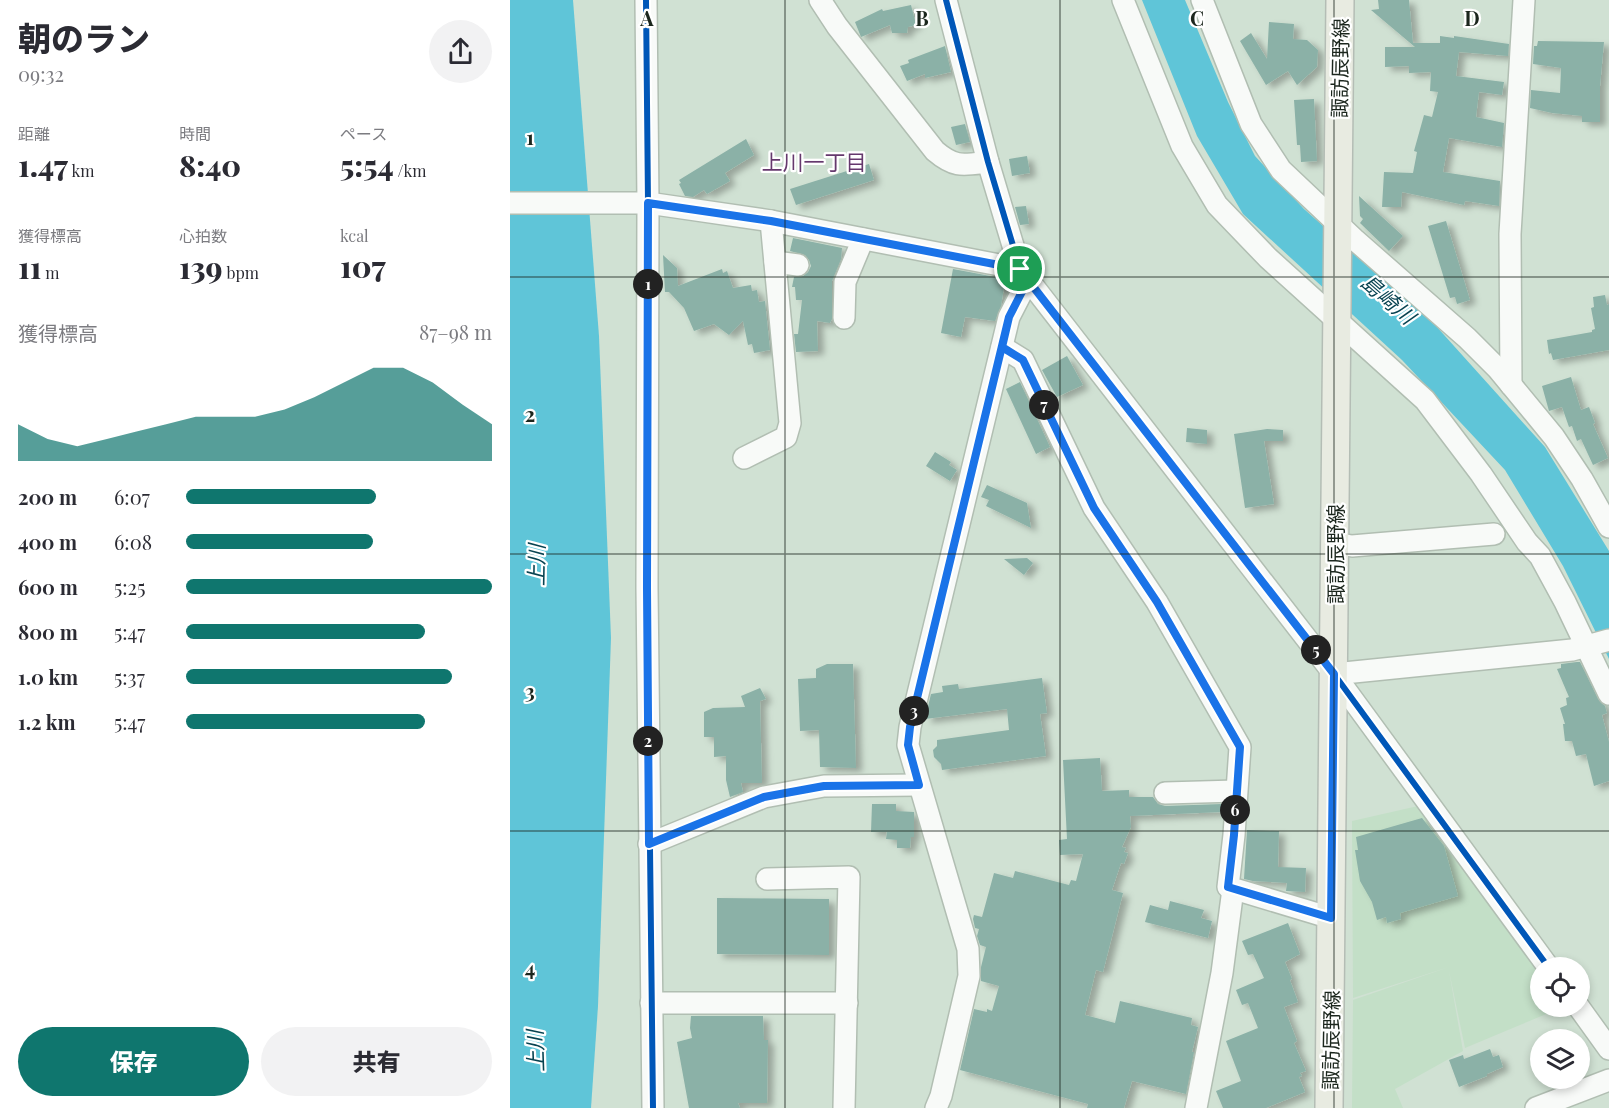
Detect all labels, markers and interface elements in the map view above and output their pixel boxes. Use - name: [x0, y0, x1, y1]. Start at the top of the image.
- text: A: [639, 4, 654, 31]
- text: B: [915, 4, 929, 31]
- text: C: [1190, 4, 1204, 31]
- text: D: [1464, 4, 1480, 31]
- text: 朝のラン: [18, 15, 150, 59]
- street label: 諏訪辰野線: [1325, 18, 1353, 118]
- button: share: [429, 20, 492, 83]
- text: 09:32: [18, 60, 64, 87]
- text: 距離: [18, 123, 50, 144]
- text: 時間: [179, 123, 211, 144]
- text: ペース: [340, 123, 387, 144]
- text: 1: [526, 123, 534, 150]
- text: 1.47: [18, 145, 68, 185]
- text: 8:40: [179, 145, 241, 185]
- text: 5:54: [340, 145, 394, 185]
- district label: 上川一丁目: [762, 147, 867, 175]
- text: km: [68, 160, 94, 181]
- text: /km: [394, 160, 427, 181]
- text: 獲得標高: [18, 225, 82, 246]
- text: 心拍数: [179, 225, 227, 246]
- text: kcal: [340, 225, 369, 246]
- pin: [994, 243, 1045, 294]
- text: 107: [340, 246, 386, 286]
- text: 11: [18, 247, 41, 287]
- text: 139: [179, 247, 223, 287]
- icon: arrive: [1003, 252, 1036, 285]
- text: m: [41, 262, 59, 283]
- text: bpm: [223, 262, 259, 283]
- water label: 島崎川: [1356, 267, 1423, 331]
- pin: 1: [633, 269, 663, 299]
- text: 1: [645, 273, 651, 294]
- text: 87–98 m: [419, 318, 492, 345]
- text: 獲得標高: [18, 319, 98, 346]
- pin: 7: [1029, 390, 1059, 420]
- text: 7: [1040, 394, 1048, 415]
- text: 2: [525, 400, 535, 427]
- text: 200 m: [18, 483, 77, 510]
- text: 6:07: [114, 483, 150, 510]
- street label: 諏訪辰野線: [1321, 504, 1348, 604]
- text: 400 m: [18, 528, 77, 555]
- text: 6:08: [114, 528, 152, 555]
- water label: 上川: [521, 542, 549, 586]
- text: 600 m: [18, 573, 78, 600]
- text: 5:25: [114, 573, 146, 600]
- text: 800 m: [18, 618, 78, 645]
- text: 5:47: [114, 618, 145, 645]
- pin: 5: [1301, 635, 1331, 665]
- text: 5: [1312, 639, 1320, 660]
- text: 1.0 km: [18, 663, 78, 690]
- text: 5:37: [114, 663, 145, 690]
- text: 3: [525, 677, 535, 704]
- pin: 3: [899, 696, 929, 726]
- text: 3: [910, 700, 918, 721]
- text: 1.2 km: [18, 708, 76, 735]
- text: 5:47: [114, 708, 145, 735]
- pin: 2: [633, 726, 663, 756]
- text: 2: [644, 730, 652, 751]
- pin: 6: [1220, 795, 1250, 825]
- text: 6: [1231, 799, 1239, 820]
- text: 4: [525, 954, 535, 981]
- map controls: [1530, 957, 1590, 1089]
- button: locate: [1530, 957, 1590, 1017]
- street label: 諏訪辰野線: [1316, 990, 1344, 1090]
- button: 保存: [18, 1027, 249, 1096]
- button: 共有: [261, 1027, 492, 1096]
- water label: 上川: [519, 1028, 549, 1072]
- button: layers: [1530, 1029, 1590, 1089]

